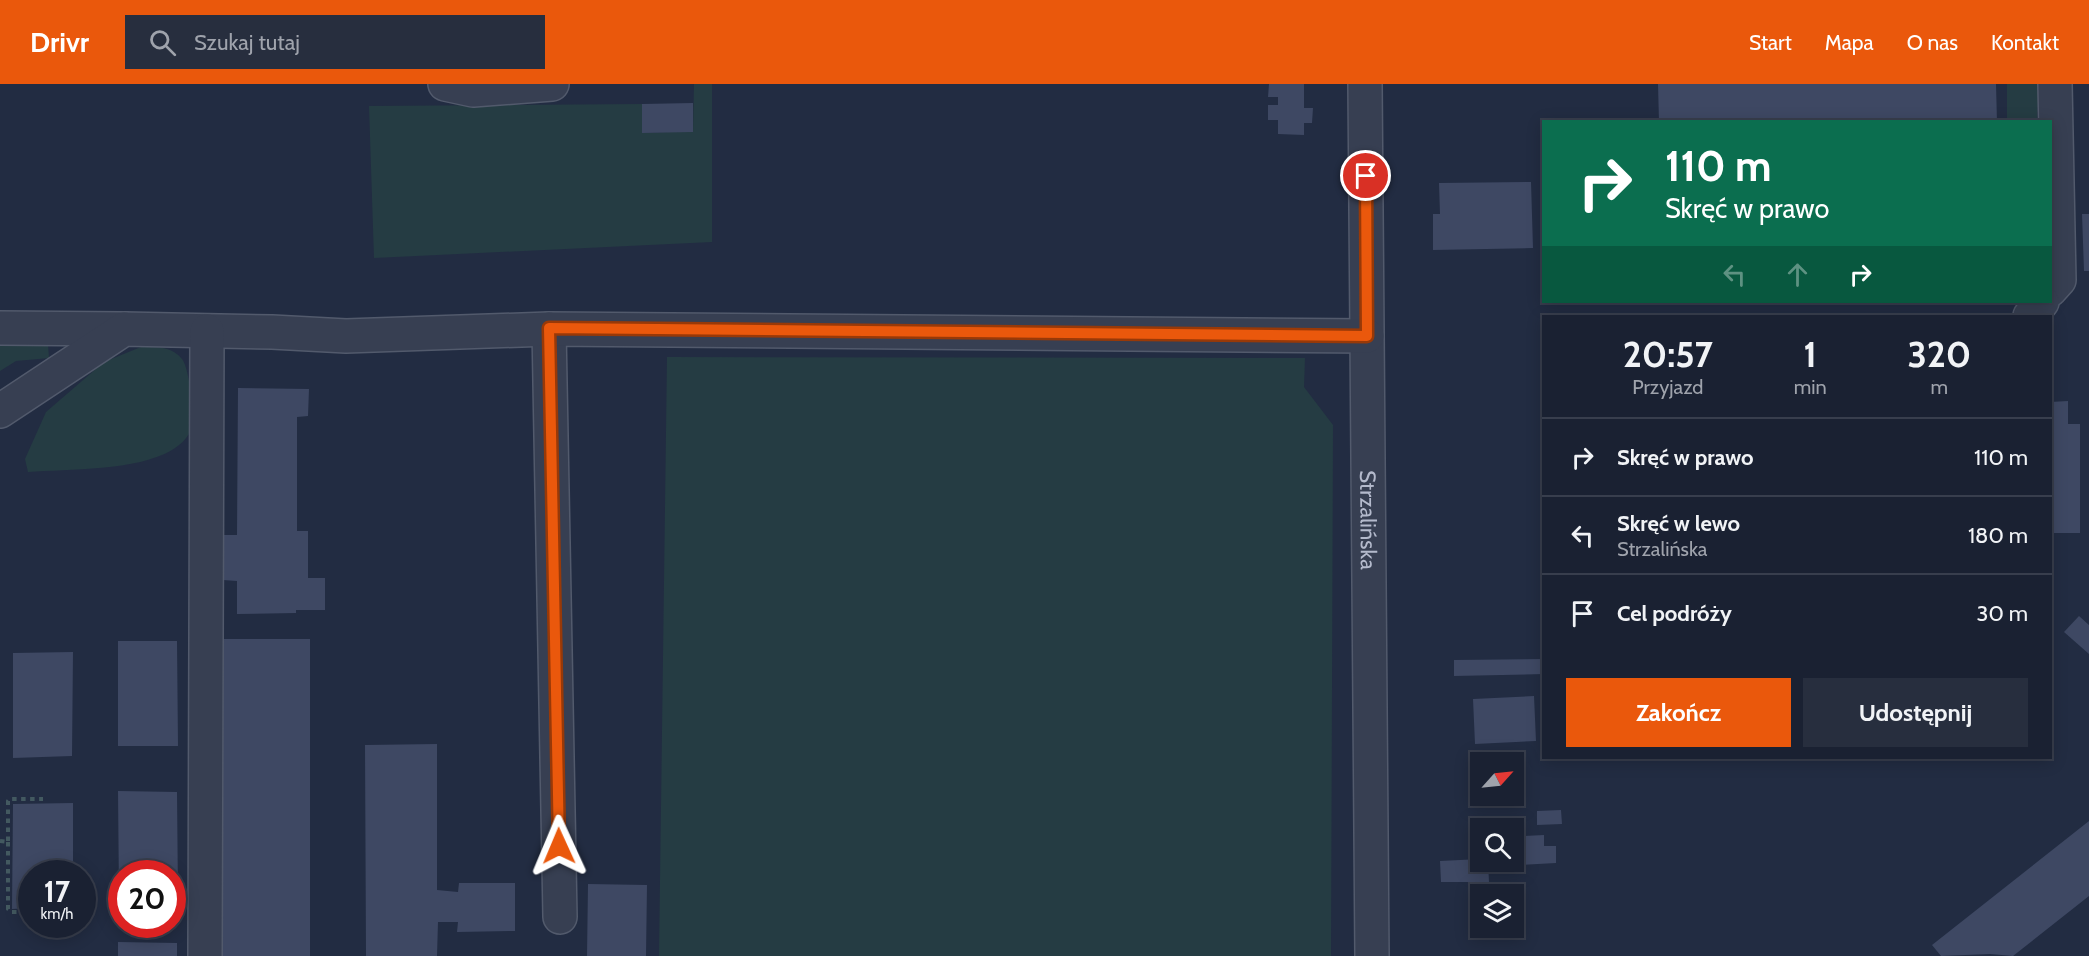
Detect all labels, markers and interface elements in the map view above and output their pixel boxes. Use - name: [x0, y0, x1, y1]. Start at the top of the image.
- search box: [125, 15, 545, 69]
- text: Drivr: [30, 25, 89, 59]
- icon: search: [146, 26, 179, 59]
- text: Szukaj tutaj: [194, 29, 300, 56]
- text: Start: [1749, 30, 1792, 55]
- text: Mapa: [1825, 30, 1874, 55]
- text: O nas: [1907, 30, 1958, 55]
- text: Kontakt: [1991, 30, 2059, 55]
- text: 110 m: [1665, 140, 1772, 192]
- icon: right: [1566, 144, 1644, 222]
- pin: [1340, 150, 1391, 201]
- icon: arrive: [1349, 159, 1382, 192]
- text: Skręć w prawo: [1665, 192, 1829, 225]
- icon: left: [1718, 258, 1751, 291]
- icon: ahead: [1781, 258, 1814, 291]
- icon: right: [1844, 258, 1877, 291]
- text: 20:57: [1623, 332, 1713, 376]
- text: 1: [1803, 332, 1817, 376]
- text: 320: [1907, 332, 1971, 376]
- text: Przyjazd: [1632, 375, 1703, 399]
- text: min: [1794, 375, 1827, 399]
- text: m: [1931, 375, 1948, 399]
- icon: right: [1566, 441, 1599, 474]
- text: Skręć w prawo: [1617, 444, 1754, 471]
- text: 110 m: [1974, 444, 2028, 471]
- street label: Strzalińska: [1355, 470, 1382, 570]
- text: Skręć w lewo: [1617, 510, 1740, 537]
- icon: left: [1566, 519, 1599, 552]
- text: 180 m: [1968, 522, 2028, 549]
- text: Strzalińska: [1617, 537, 1707, 561]
- icon: arrive: [1566, 597, 1599, 630]
- text: Cel podróży: [1617, 600, 1732, 627]
- text: 30 m: [1976, 600, 2028, 627]
- button: Zakończ: [1566, 678, 1791, 747]
- button: Udostępnij: [1803, 678, 2028, 747]
- north arrow: [1470, 752, 1524, 806]
- map controls: [1470, 752, 1524, 938]
- position arrow: [527, 814, 591, 878]
- button: search: [1470, 818, 1524, 872]
- speed limit sign: 20: [108, 860, 186, 938]
- text: 17: [44, 873, 70, 910]
- button: layers: [1470, 884, 1524, 938]
- text: km/h: [41, 905, 73, 923]

